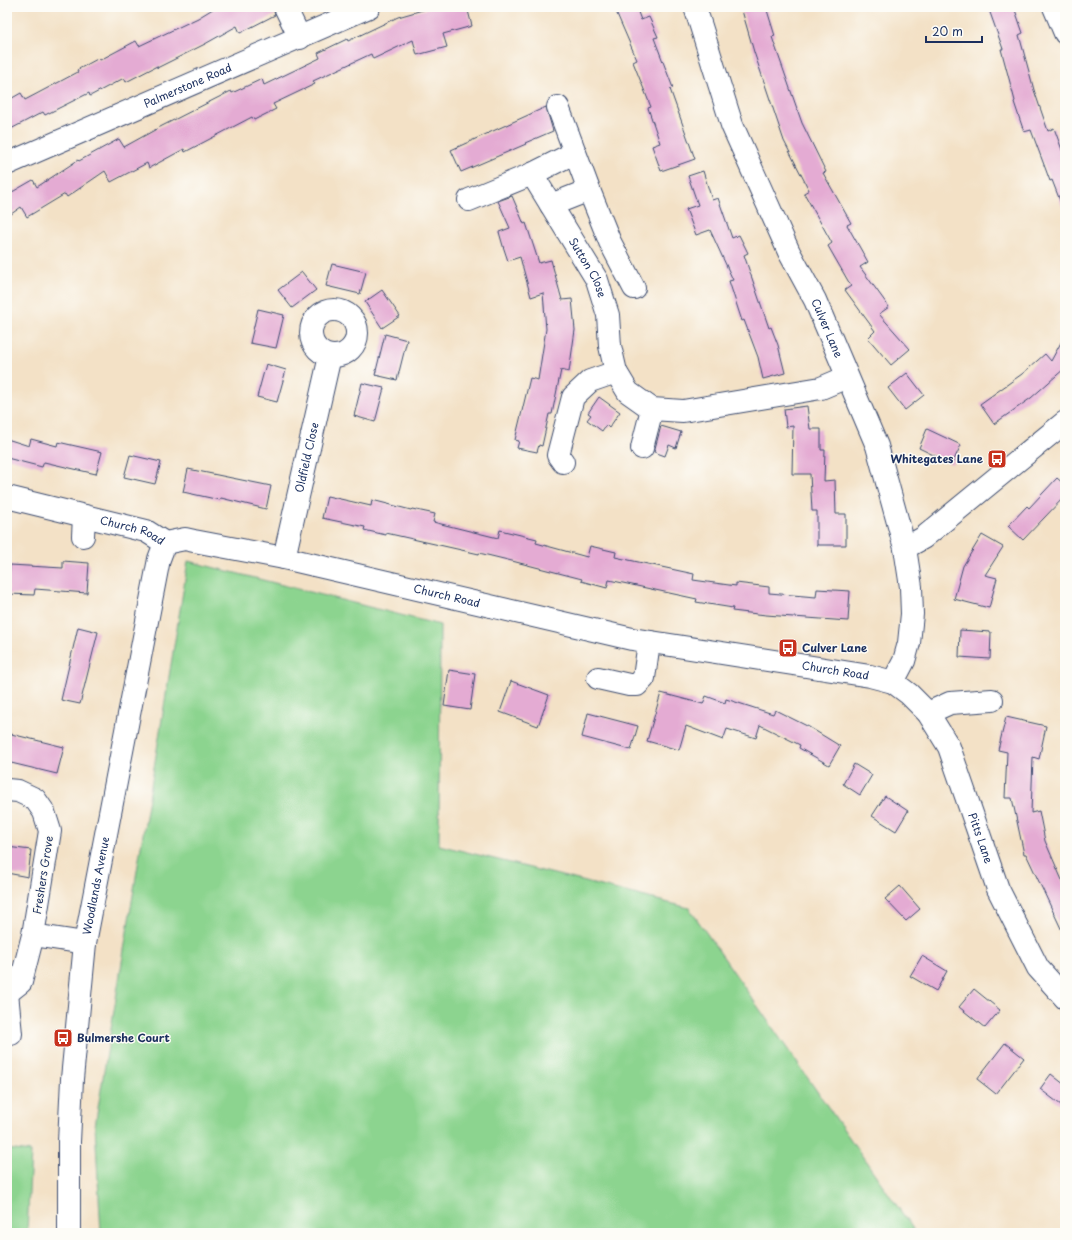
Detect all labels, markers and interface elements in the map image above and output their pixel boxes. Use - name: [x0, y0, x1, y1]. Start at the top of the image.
- scale bar: [926, 18, 982, 44]
- text: 20 m: [932, 22, 963, 40]
- street label: Palmerstone Road: [141, 59, 234, 112]
- street label: Sutton Close: [565, 234, 611, 300]
- street label: Culver Lane: [807, 296, 848, 360]
- street label: Oldfield Close: [290, 420, 323, 494]
- bus stop icon: Whitegates Lane: [986, 448, 1008, 470]
- place label: Whitegates Lane: [891, 450, 984, 467]
- street label: Church Road: [98, 511, 168, 549]
- street label: Church Road: [412, 579, 482, 611]
- bus stop icon: Culver Lane: [777, 637, 799, 659]
- place label: Culver Lane: [802, 639, 868, 656]
- street label: Church Road: [801, 657, 870, 684]
- street label: Pitts Lane: [964, 810, 998, 866]
- street label: Freshers Grove: [28, 834, 57, 915]
- street label: Woodlands Avenue: [78, 835, 113, 936]
- bus stop icon: Bulmershe Court: [52, 1027, 74, 1049]
- place label: Bulmershe Court: [77, 1029, 170, 1046]

